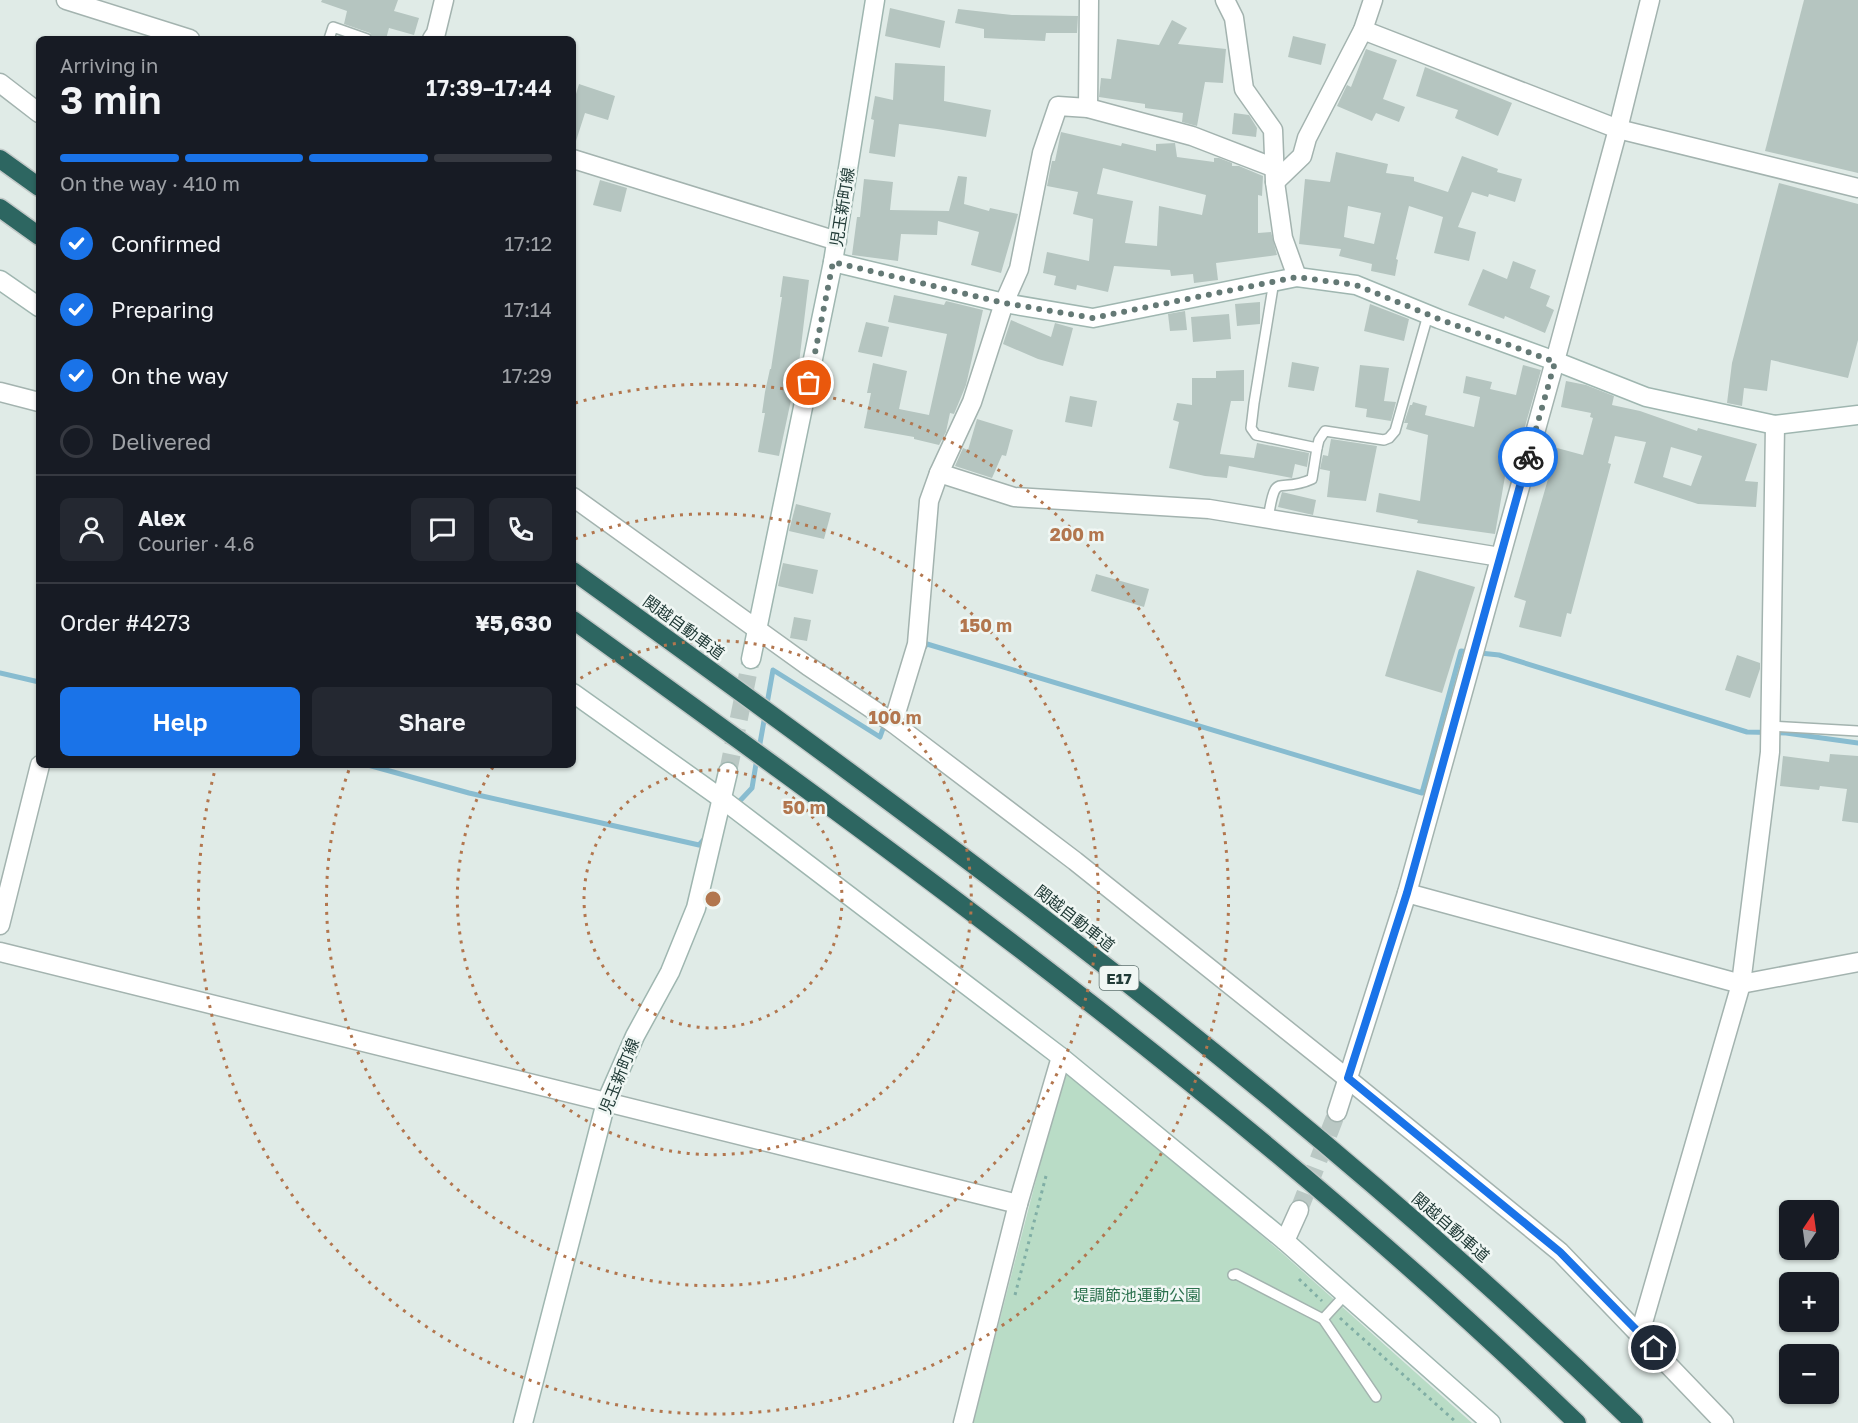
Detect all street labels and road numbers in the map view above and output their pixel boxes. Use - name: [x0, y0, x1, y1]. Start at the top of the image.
- street label: 児玉新町線: [826, 166, 858, 248]
- street label: 関越自動車道: [639, 591, 729, 663]
- street label: 関越自動車道: [1031, 881, 1119, 955]
- road number: E17: [1100, 966, 1138, 990]
- street label: 児玉新町線: [595, 1035, 643, 1117]
- street label: 関越自動車道: [1408, 1188, 1494, 1266]

